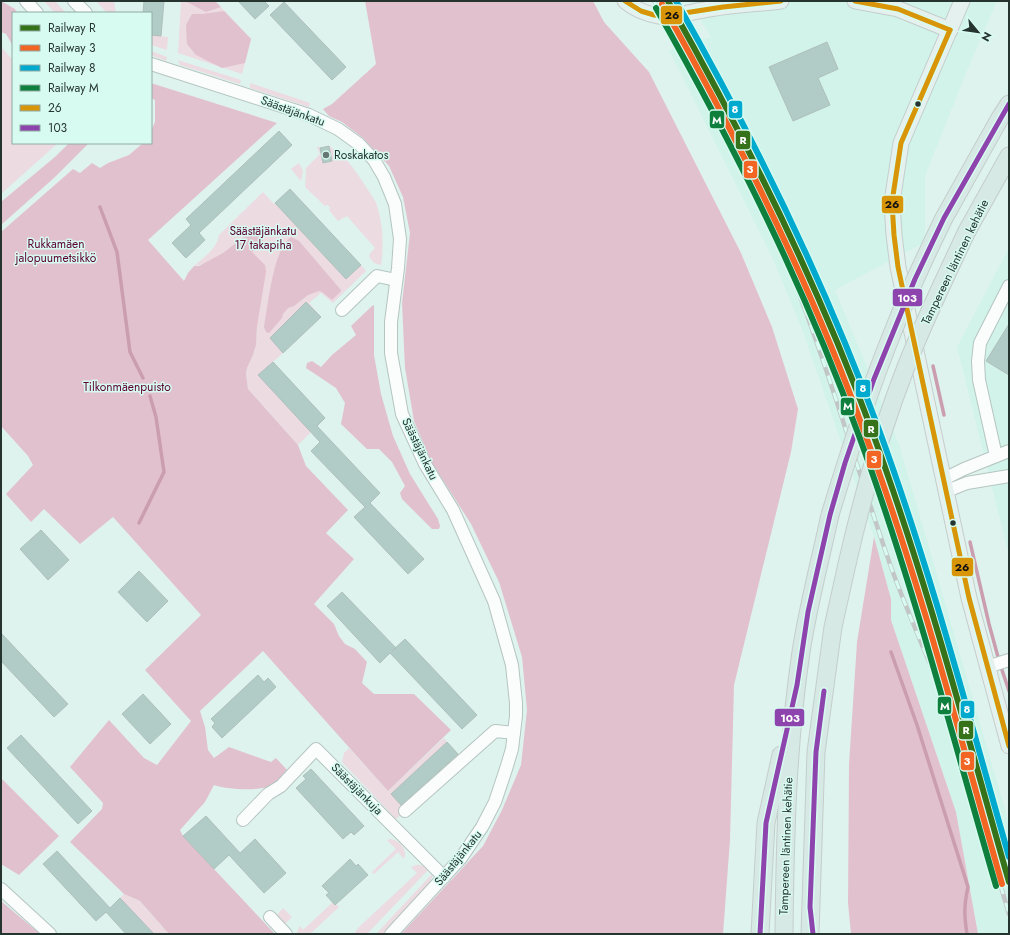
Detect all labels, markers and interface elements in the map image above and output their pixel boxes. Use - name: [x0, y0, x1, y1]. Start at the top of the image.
- line badge: 26: [660, 5, 683, 25]
- text: 26: [665, 7, 679, 23]
- legend: [12, 12, 152, 144]
- north arrow: [958, 12, 998, 52]
- text: Railway R: [48, 19, 96, 37]
- text: N: [978, 29, 996, 45]
- text: Railway 3: [48, 39, 96, 57]
- text: Railway 8: [48, 59, 96, 77]
- text: Railway M: [48, 79, 99, 97]
- street label: Säästäjänkatu: [258, 91, 328, 131]
- text: 26: [48, 99, 62, 117]
- unlabelled marker: [913, 99, 923, 109]
- line badge: 8: [728, 100, 743, 119]
- text: 8: [732, 101, 739, 117]
- line badge: M: [709, 110, 725, 129]
- text: M: [712, 112, 722, 128]
- text: 103: [48, 119, 68, 137]
- line badge: R: [735, 130, 751, 150]
- text: R: [739, 132, 747, 148]
- place label: Roskakatos: [334, 146, 389, 164]
- marker: Roskakatos: [321, 150, 331, 160]
- line badge: 3: [743, 160, 758, 179]
- text: 3: [747, 161, 754, 177]
- line badge: 26: [881, 195, 904, 214]
- text: 26: [885, 196, 899, 212]
- street label: Tampereen läntinen kehätie: [917, 196, 993, 328]
- park label: Säästäjänkatu 17 takapiha: [229, 222, 297, 254]
- park label: Rukkamäen jalopuumetsikkö: [15, 235, 97, 267]
- line badge: 103: [892, 288, 923, 307]
- text: 103: [897, 290, 917, 306]
- park label: Tilkonmäenpuisto: [83, 378, 171, 396]
- line badge: 8: [855, 379, 871, 398]
- text: 8: [860, 380, 867, 396]
- line badge: M: [840, 397, 855, 416]
- text: M: [843, 398, 853, 414]
- street label: Säästäjänkatu: [397, 415, 443, 483]
- line badge: R: [863, 419, 879, 438]
- text: R: [867, 421, 875, 437]
- line badge: 3: [866, 450, 882, 469]
- text: 3: [871, 451, 878, 467]
- unlabelled marker: [948, 518, 958, 528]
- line badge: 26: [951, 557, 974, 577]
- text: 26: [955, 559, 969, 575]
- line badge: M: [937, 696, 952, 715]
- text: M: [940, 698, 950, 714]
- line badge: 8: [960, 700, 975, 719]
- text: 8: [964, 701, 971, 717]
- line badge: 103: [774, 708, 805, 727]
- text: 103: [780, 710, 800, 726]
- line badge: R: [958, 720, 974, 740]
- text: R: [962, 722, 970, 738]
- line badge: 3: [960, 751, 975, 771]
- text: 3: [964, 753, 971, 769]
- street label: Säästäjänkuja: [327, 759, 387, 819]
- street label: Tampereen läntinen kehätie: [775, 777, 797, 915]
- street label: Säästäjänkatu: [430, 826, 486, 890]

